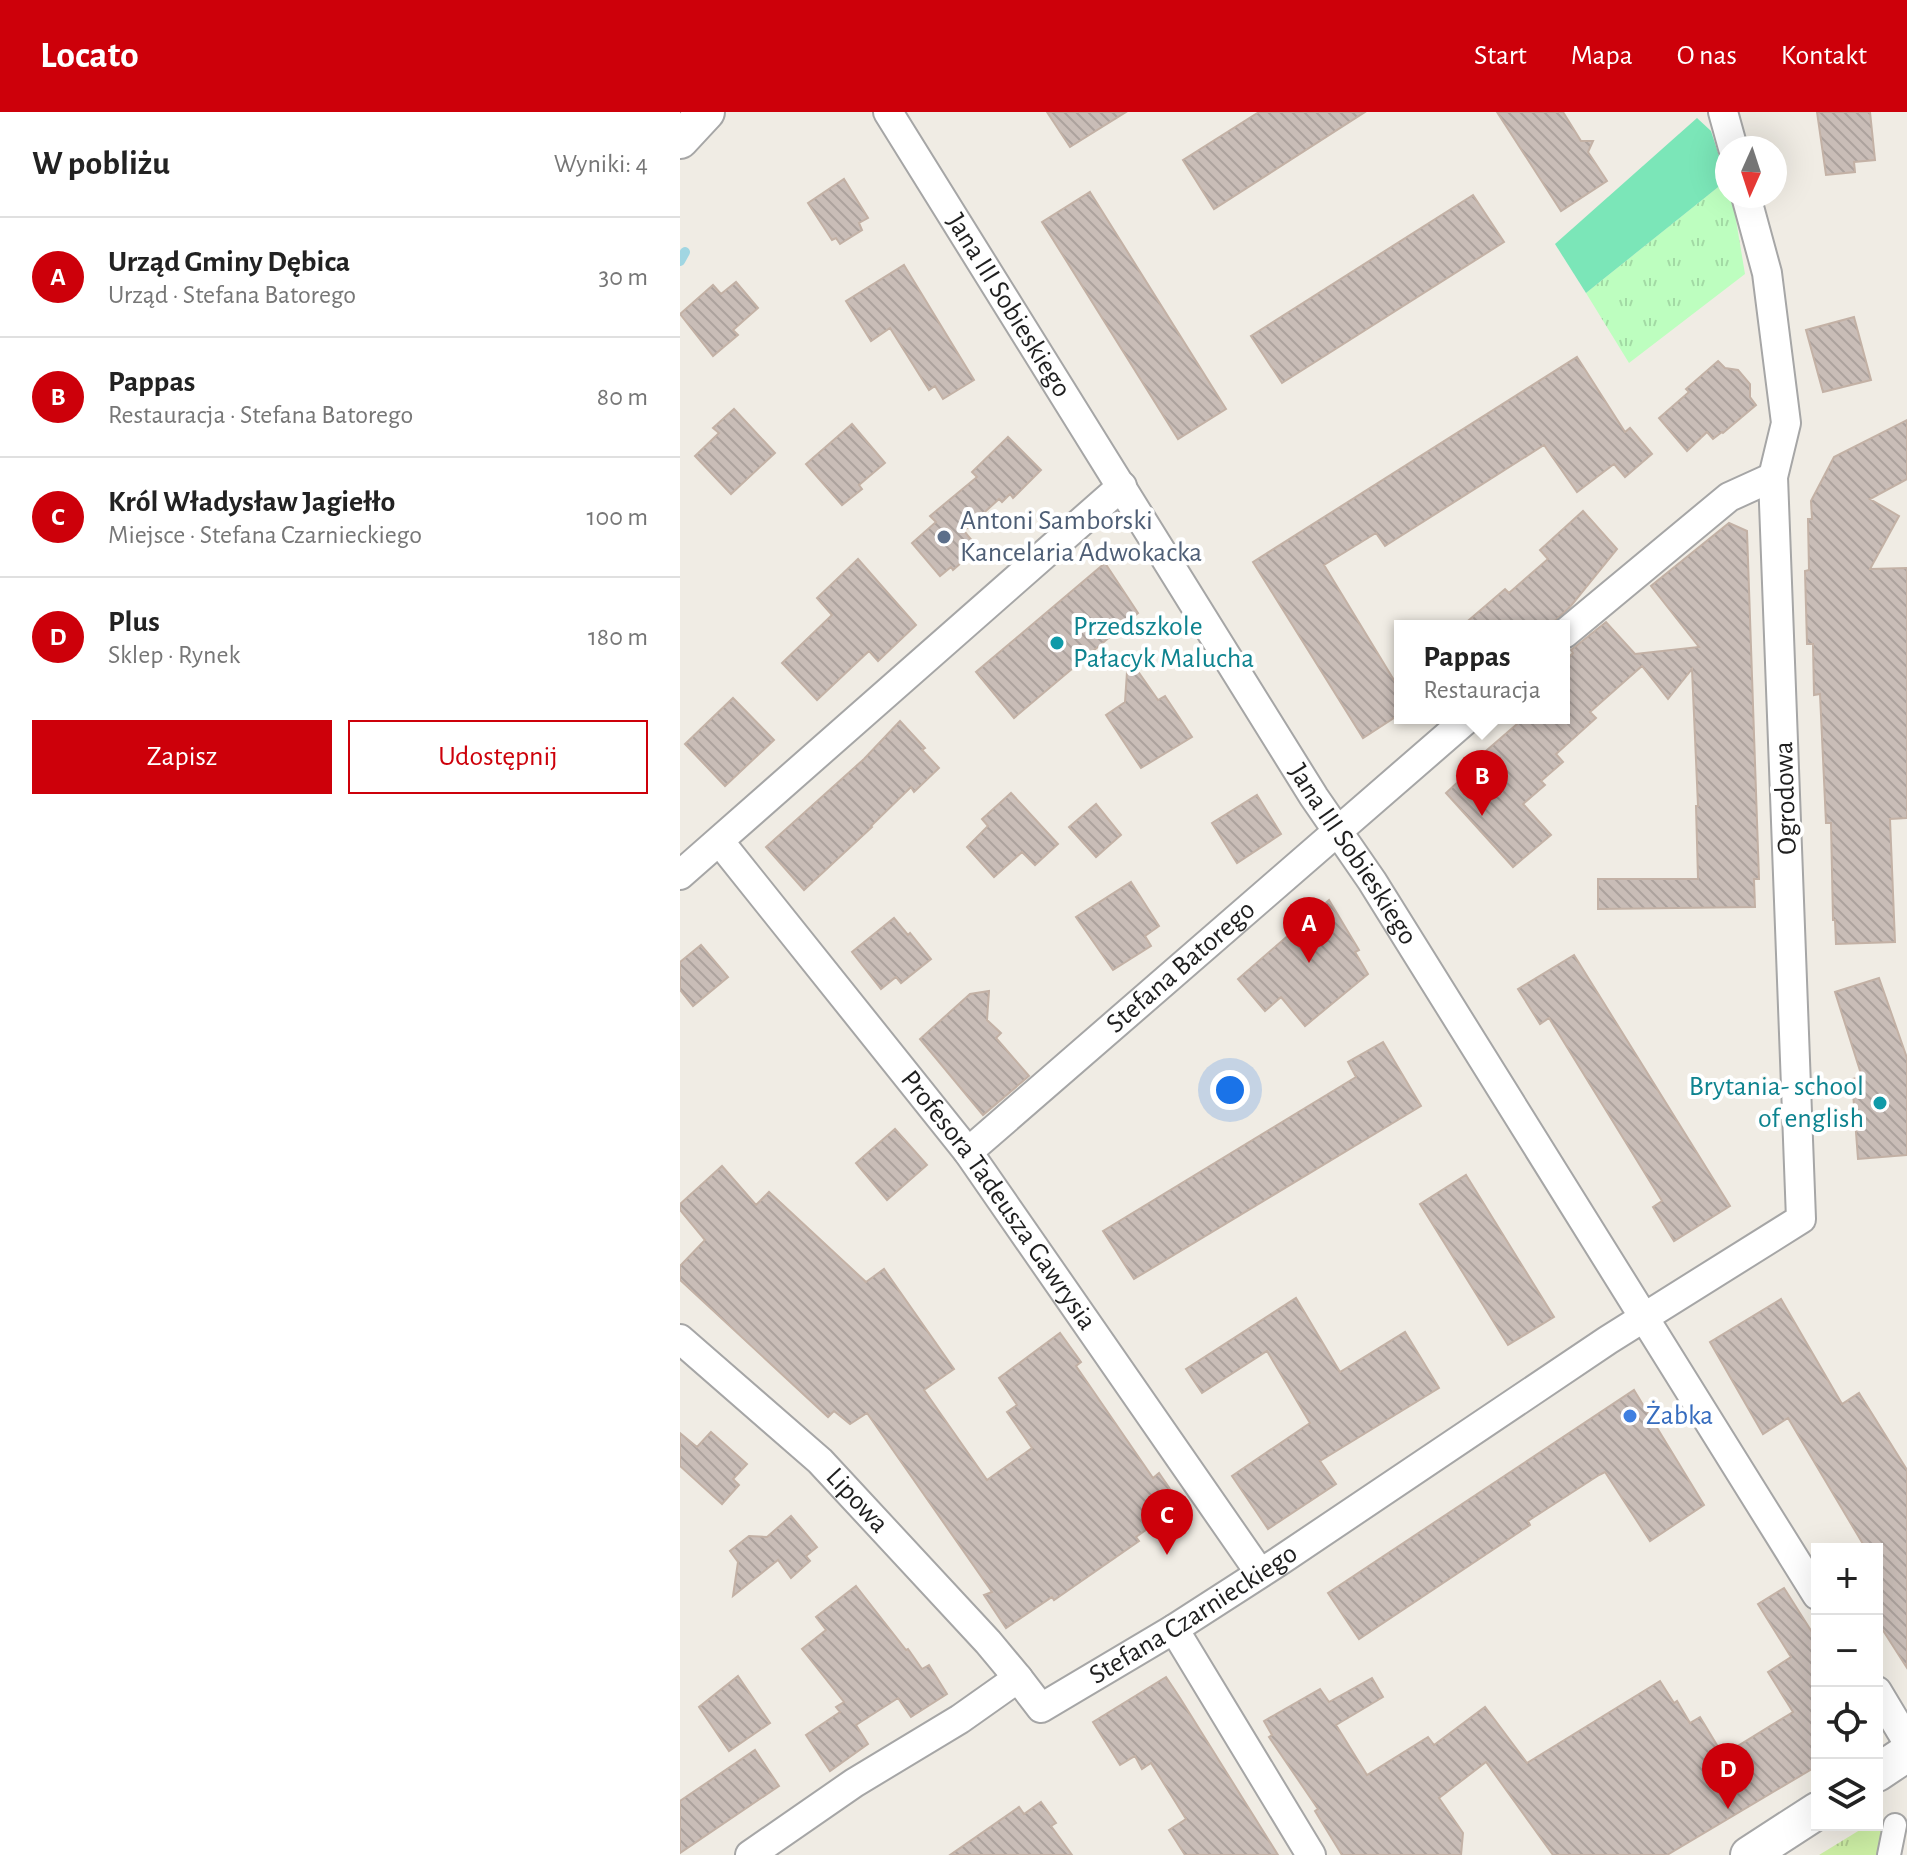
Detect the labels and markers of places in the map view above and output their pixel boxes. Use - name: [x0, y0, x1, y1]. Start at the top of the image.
- place label: Antoni Samborski Kancelaria Adwokacka: [960, 507, 1202, 567]
- marker: Antoni Samborski Kancelaria Adwokacka: [935, 528, 953, 546]
- place label: Przedszkole Pałacyk Malucha: [1073, 613, 1254, 673]
- marker: Przedszkole Pałacyk Malucha: [1048, 634, 1066, 652]
- pin: B: [1456, 750, 1508, 816]
- pin: A: [1283, 897, 1335, 963]
- place label: Brytania- school of english: [1689, 1073, 1864, 1133]
- marker: Brytania- school of english: [1871, 1094, 1889, 1112]
- place label: Żabka: [1646, 1400, 1713, 1430]
- marker: Żabka: [1621, 1407, 1639, 1425]
- pin: C: [1141, 1489, 1193, 1555]
- pin: D: [1702, 1743, 1754, 1809]

